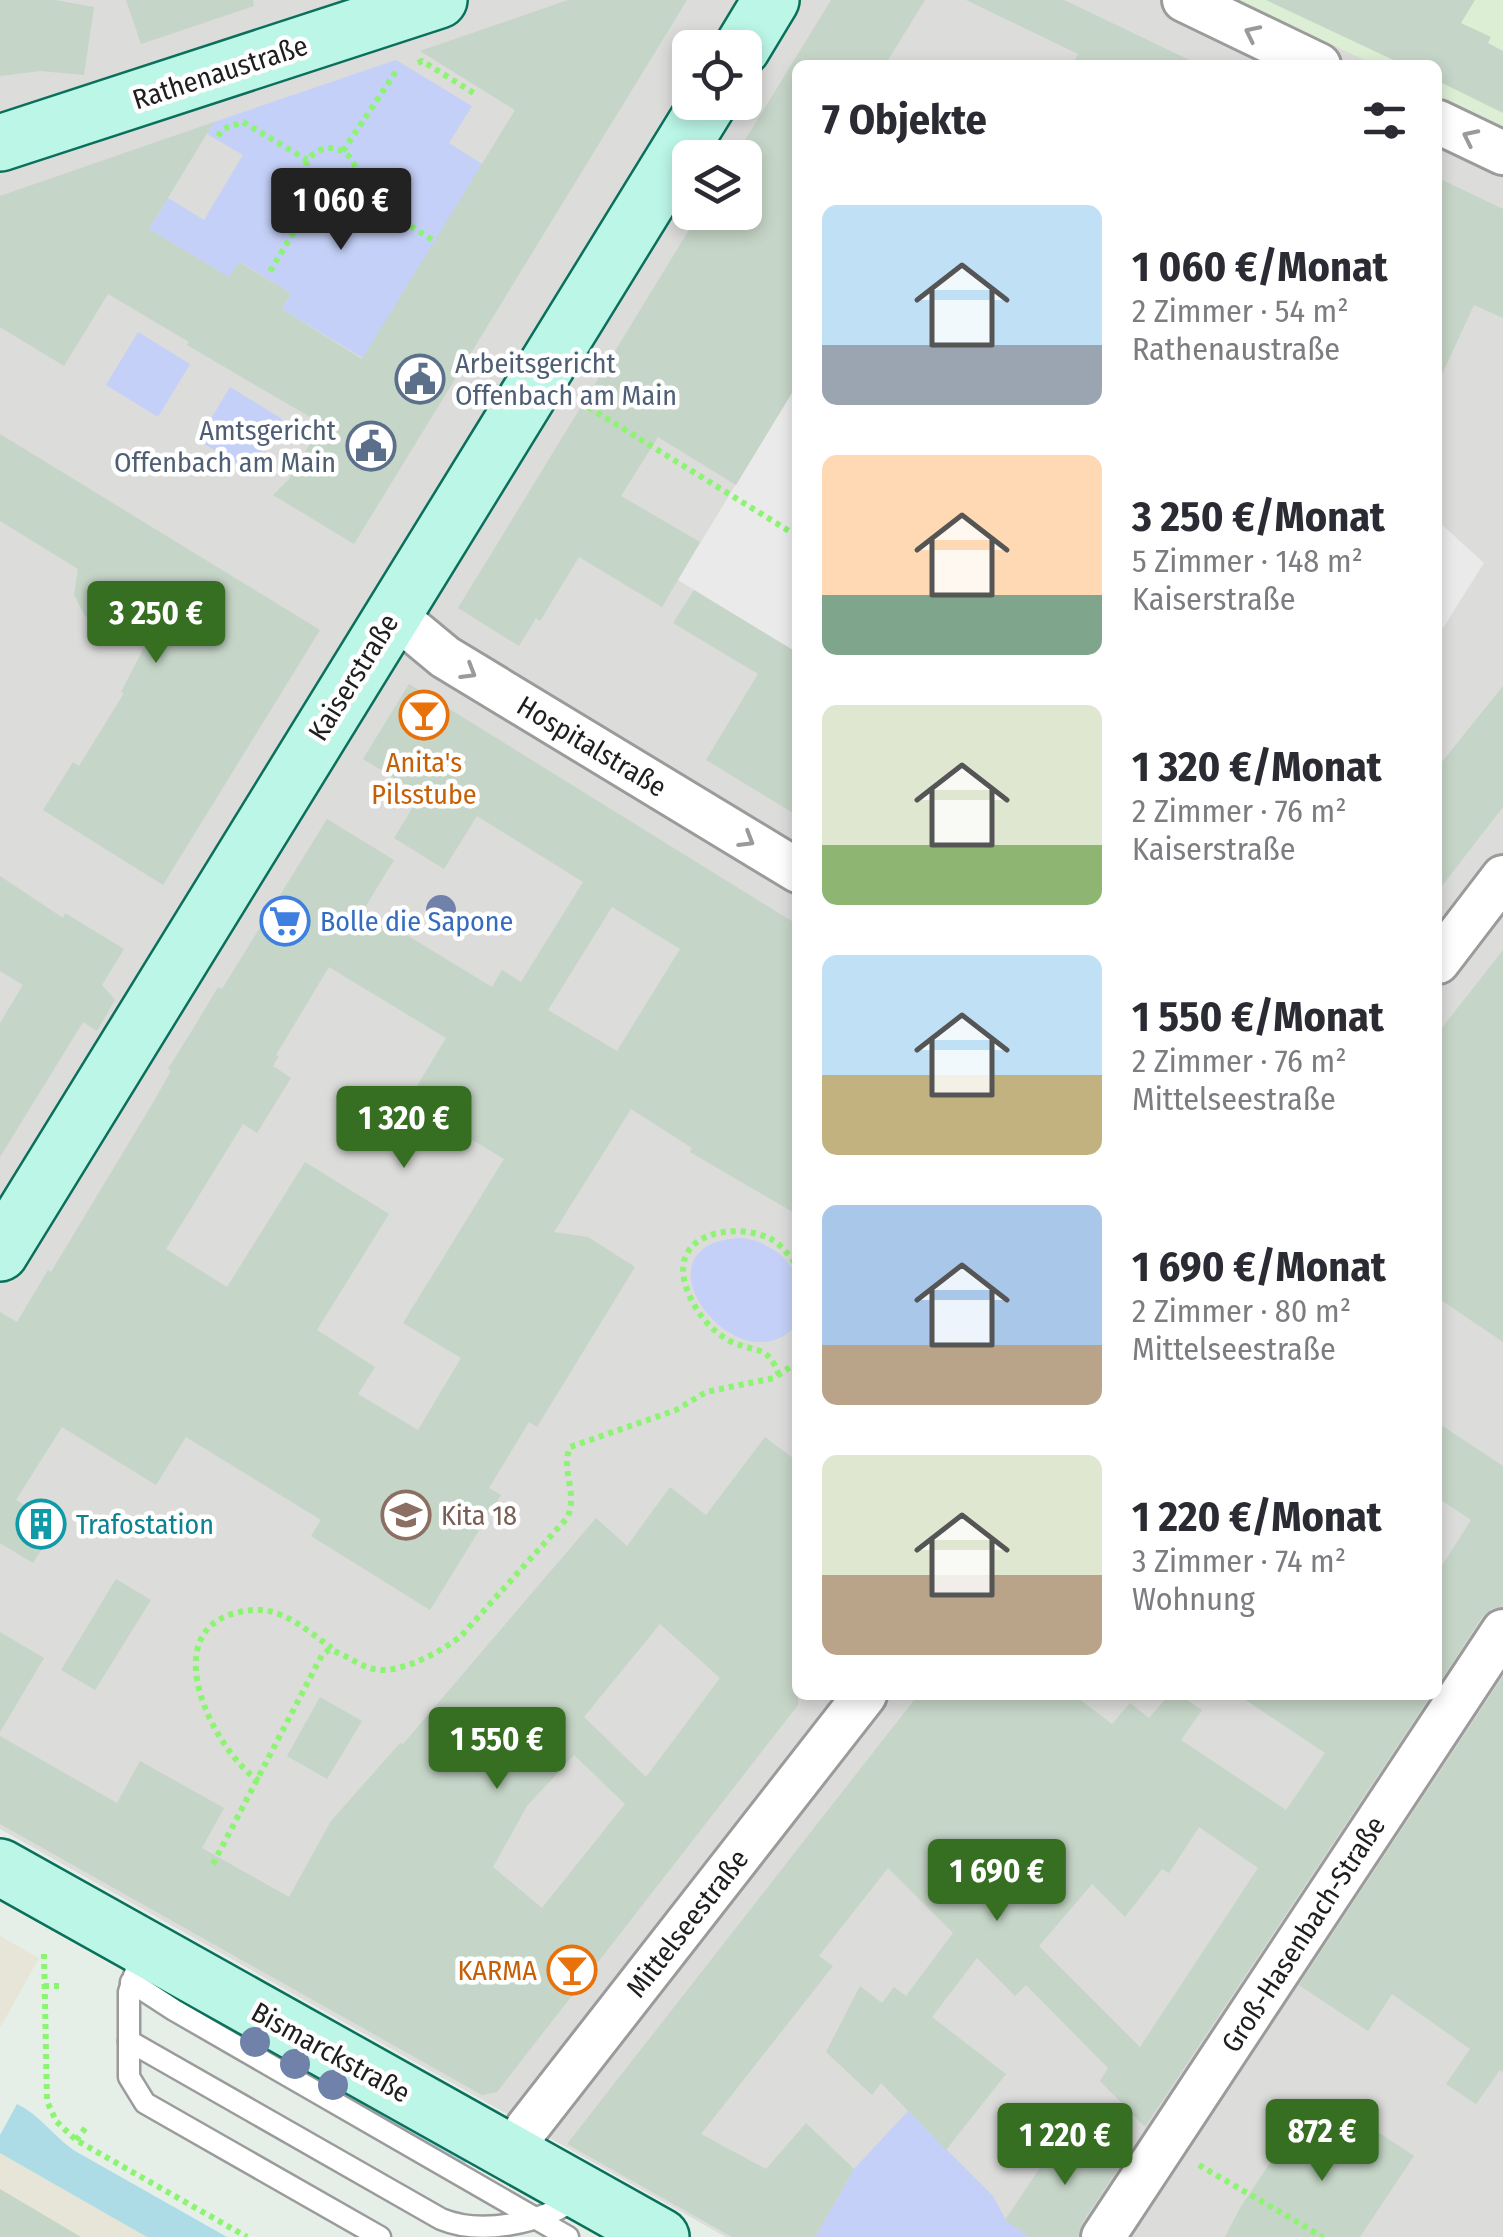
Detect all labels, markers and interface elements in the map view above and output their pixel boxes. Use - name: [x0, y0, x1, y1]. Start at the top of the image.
- one-way arrow: [1244, 25, 1262, 45]
- street label: Rathenaustraße: [128, 29, 312, 116]
- map controls: [672, 30, 762, 230]
- button: locate: [672, 30, 762, 120]
- icon: filters: [1357, 93, 1412, 148]
- text: 7 Objekte: [822, 95, 987, 145]
- one-way arrow: [1462, 130, 1480, 150]
- button: layers: [672, 140, 762, 230]
- pin: 1 060 €: [249, 168, 433, 253]
- text: 1 060 €: [293, 181, 389, 219]
- text: 1 060 €/Monat: [1132, 242, 1388, 292]
- icon: home: [902, 245, 1022, 365]
- text: 2 Zimmer · 54 m²: [1132, 292, 1349, 330]
- text: Rathenaustraße: [1132, 330, 1340, 368]
- place label: Arbeitsgericht Offenbach am Main: [455, 347, 677, 412]
- public building icon: Arbeitsgericht Offenbach am Main: [394, 353, 446, 405]
- place label: Amtsgericht Offenbach am Main: [114, 414, 337, 479]
- public building icon: Amtsgericht Offenbach am Main: [345, 420, 397, 472]
- text: 3 250 €/Monat: [1132, 492, 1385, 542]
- icon: home: [902, 495, 1022, 615]
- text: 5 Zimmer · 148 m²: [1132, 542, 1363, 580]
- text: Kaiserstraße: [1132, 580, 1296, 618]
- pin: 3 250 €: [64, 581, 248, 666]
- text: 3 250 €: [109, 594, 203, 632]
- street label: Kaiserstraße: [302, 608, 405, 747]
- one-way arrow: [458, 660, 476, 679]
- bar icon: Anita's Pilsstube: [398, 689, 450, 741]
- street label: Hospitalstraße: [511, 689, 672, 804]
- text: 1 320 €/Monat: [1132, 742, 1382, 792]
- icon: home: [902, 745, 1022, 865]
- place label: Anita's Pilsstube: [371, 746, 477, 811]
- text: 2 Zimmer · 76 m²: [1132, 792, 1346, 830]
- one-way arrow: [736, 828, 754, 847]
- text: Kaiserstraße: [1132, 830, 1296, 868]
- supermarket icon: Bolle die Sapone: [259, 895, 311, 947]
- place label: Bolle die Sapone: [320, 905, 513, 938]
- text: 1 550 €/Monat: [1132, 992, 1384, 1042]
- icon: home: [902, 995, 1022, 1115]
- text: 2 Zimmer · 76 m²: [1132, 1042, 1346, 1080]
- text: Mittelseestraße: [1132, 1080, 1336, 1118]
- pin: 1 320 €: [312, 1086, 496, 1171]
- text: 1 320 €: [358, 1099, 450, 1137]
- text: 1 690 €/Monat: [1132, 1242, 1386, 1292]
- icon: home: [902, 1245, 1022, 1365]
- text: 2 Zimmer · 80 m²: [1132, 1292, 1351, 1330]
- text: Mittelseestraße: [1132, 1330, 1336, 1368]
- school or university icon: Kita 18: [380, 1489, 432, 1541]
- text: 1 220 €/Monat: [1132, 1492, 1382, 1542]
- icon: home: [902, 1495, 1022, 1615]
- building icon: Trafostation: [15, 1498, 67, 1550]
- place label: Kita 18: [441, 1499, 517, 1532]
- place label: Trafostation: [76, 1508, 214, 1541]
- text: 3 Zimmer · 74 m²: [1132, 1542, 1346, 1580]
- text: Wohnung: [1132, 1580, 1255, 1618]
- pin: 1 550 €: [405, 1707, 589, 1792]
- text: 1 550 €: [451, 1720, 543, 1758]
- street label: Groß-Hasenbach-Straße: [1215, 1810, 1392, 2058]
- pin: 1 690 €: [905, 1839, 1089, 1924]
- street label: Mittelseestraße: [620, 1843, 755, 2004]
- text: 1 690 €: [950, 1852, 1044, 1890]
- bar icon: KARMA: [546, 1944, 598, 1996]
- place label: KARMA: [458, 1954, 537, 1987]
- street label: Bismarckstraße: [246, 1995, 416, 2110]
- pin: 872 €: [1252, 2099, 1392, 2184]
- pin: 1 220 €: [973, 2103, 1157, 2188]
- text: 872 €: [1288, 2112, 1356, 2150]
- text: 1 220 €: [1019, 2116, 1111, 2154]

